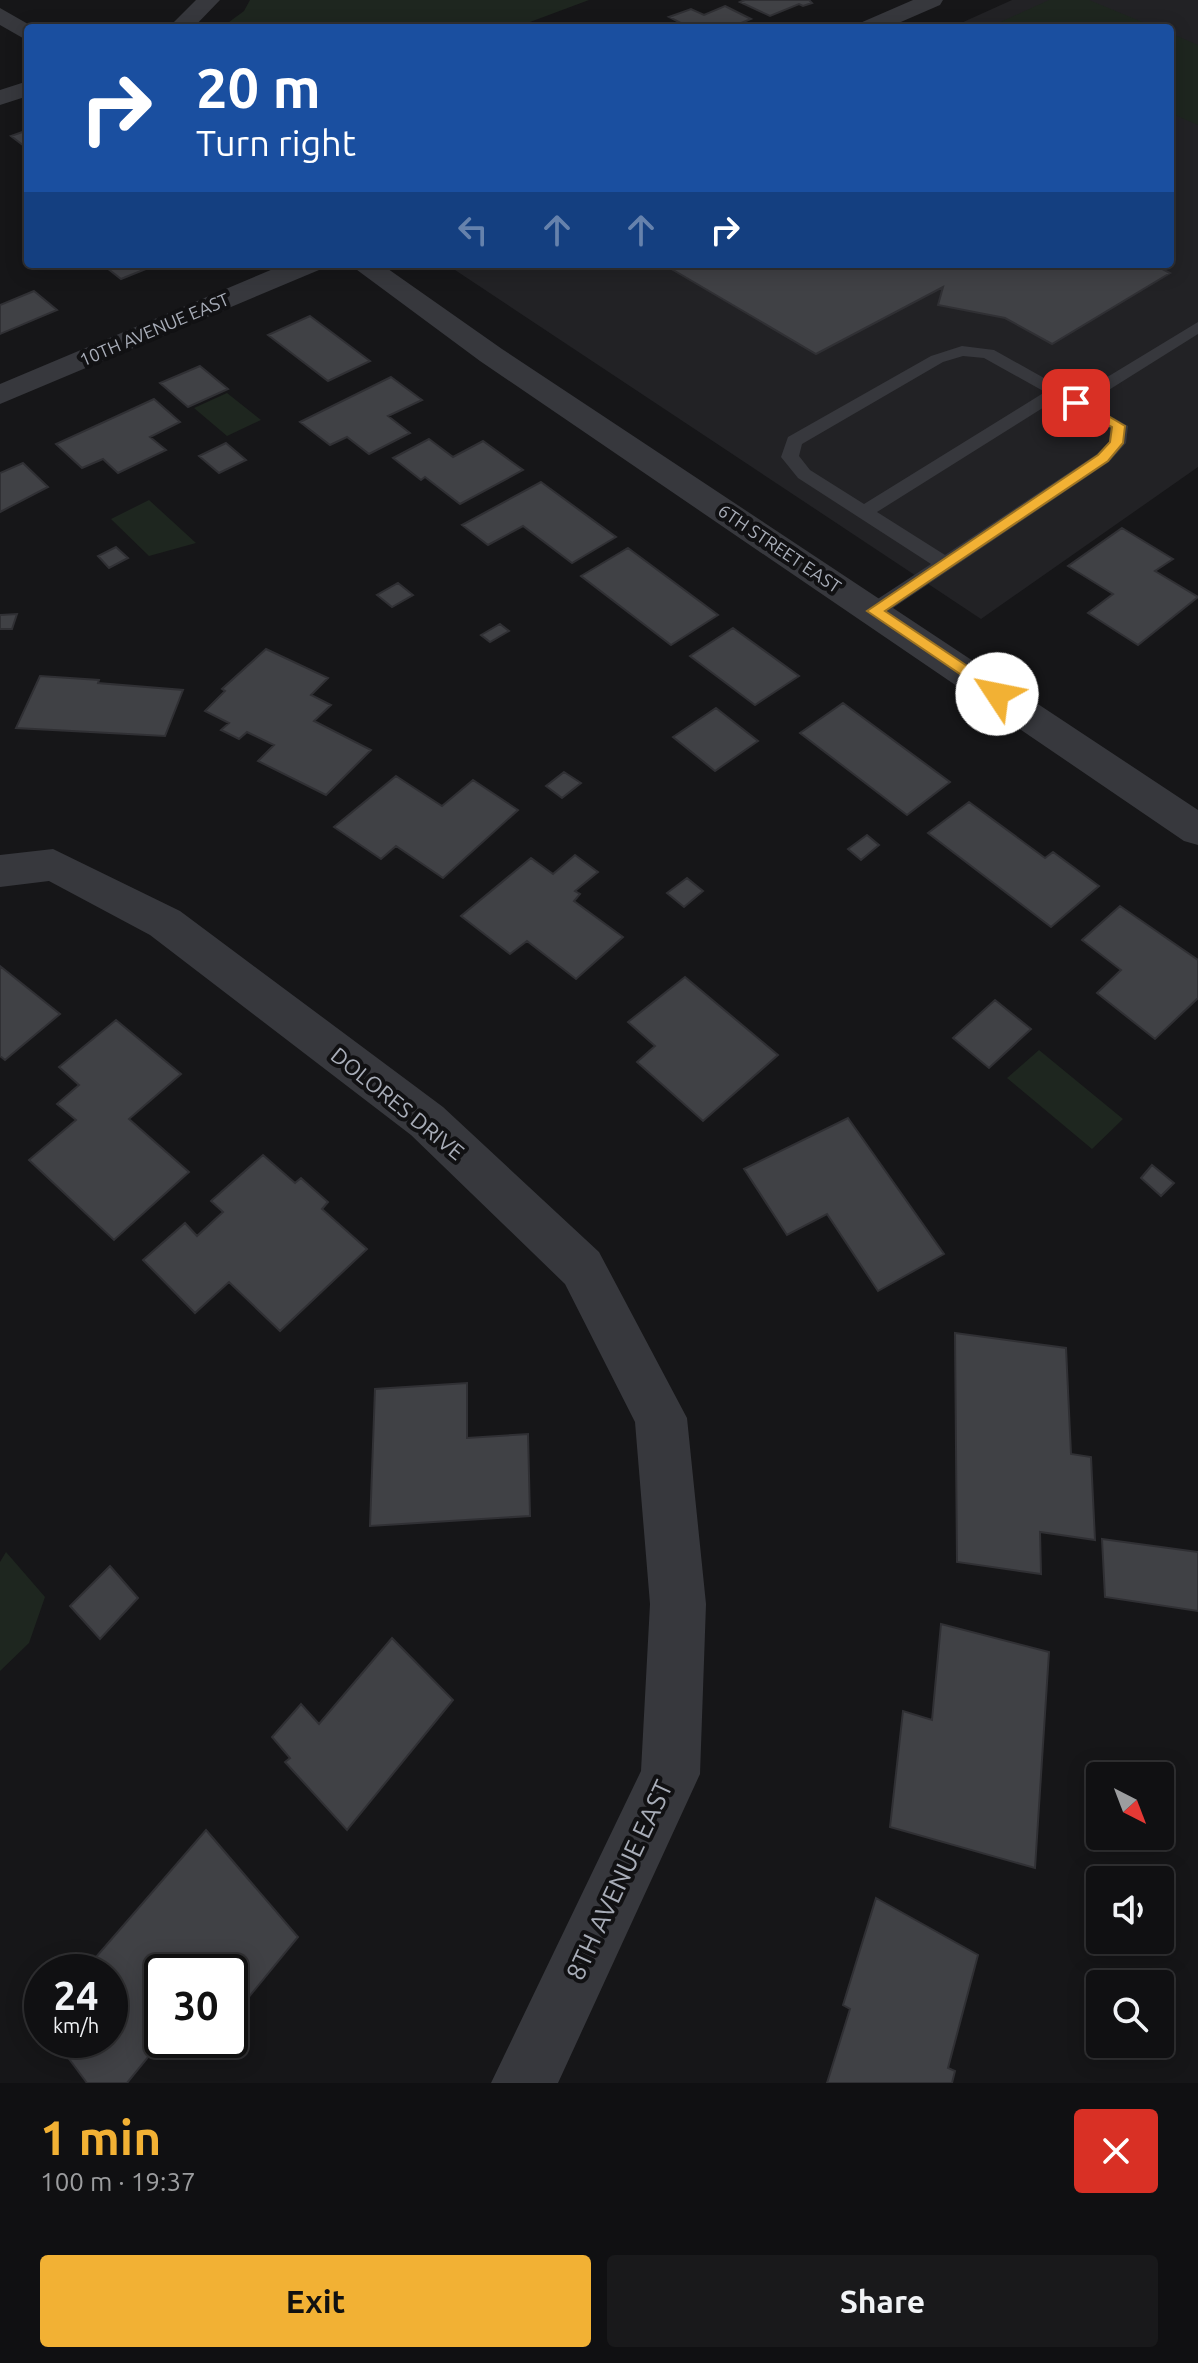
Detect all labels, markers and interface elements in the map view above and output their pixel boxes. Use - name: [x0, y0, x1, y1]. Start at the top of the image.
- icon: right: [64, 56, 168, 160]
- text: 20 m: [196, 56, 321, 119]
- text: Turn right: [196, 122, 356, 163]
- icon: left: [451, 208, 495, 252]
- icon: ahead: [535, 208, 579, 252]
- icon: ahead: [619, 208, 663, 252]
- icon: right: [703, 208, 747, 252]
- street label: 10TH AVENUE EAST: [76, 288, 232, 370]
- pin: [1042, 369, 1110, 437]
- icon: arrive: [1054, 381, 1098, 425]
- street label: 6TH STREET EAST: [715, 500, 845, 596]
- position arrow: [955, 652, 1039, 736]
- street label: DOLORES DRIVE: [326, 1042, 470, 1164]
- north arrow: [1086, 1762, 1174, 1850]
- map controls: [1086, 1762, 1174, 2058]
- street label: 8TH AVENUE EAST: [560, 1776, 678, 1984]
- button: sound: [1086, 1866, 1174, 1954]
- speed limit sign: 30: [144, 1954, 248, 2058]
- button: search: [1086, 1970, 1174, 2058]
- text: 24: [53, 1973, 99, 2018]
- text: km/h: [53, 2014, 99, 2037]
- button: close: [1074, 2109, 1158, 2193]
- text: 1 min: [40, 2110, 161, 2164]
- text: 100 m · 19:37: [40, 2167, 196, 2196]
- button: Exit: [40, 2255, 591, 2347]
- button: Share: [607, 2255, 1158, 2347]

